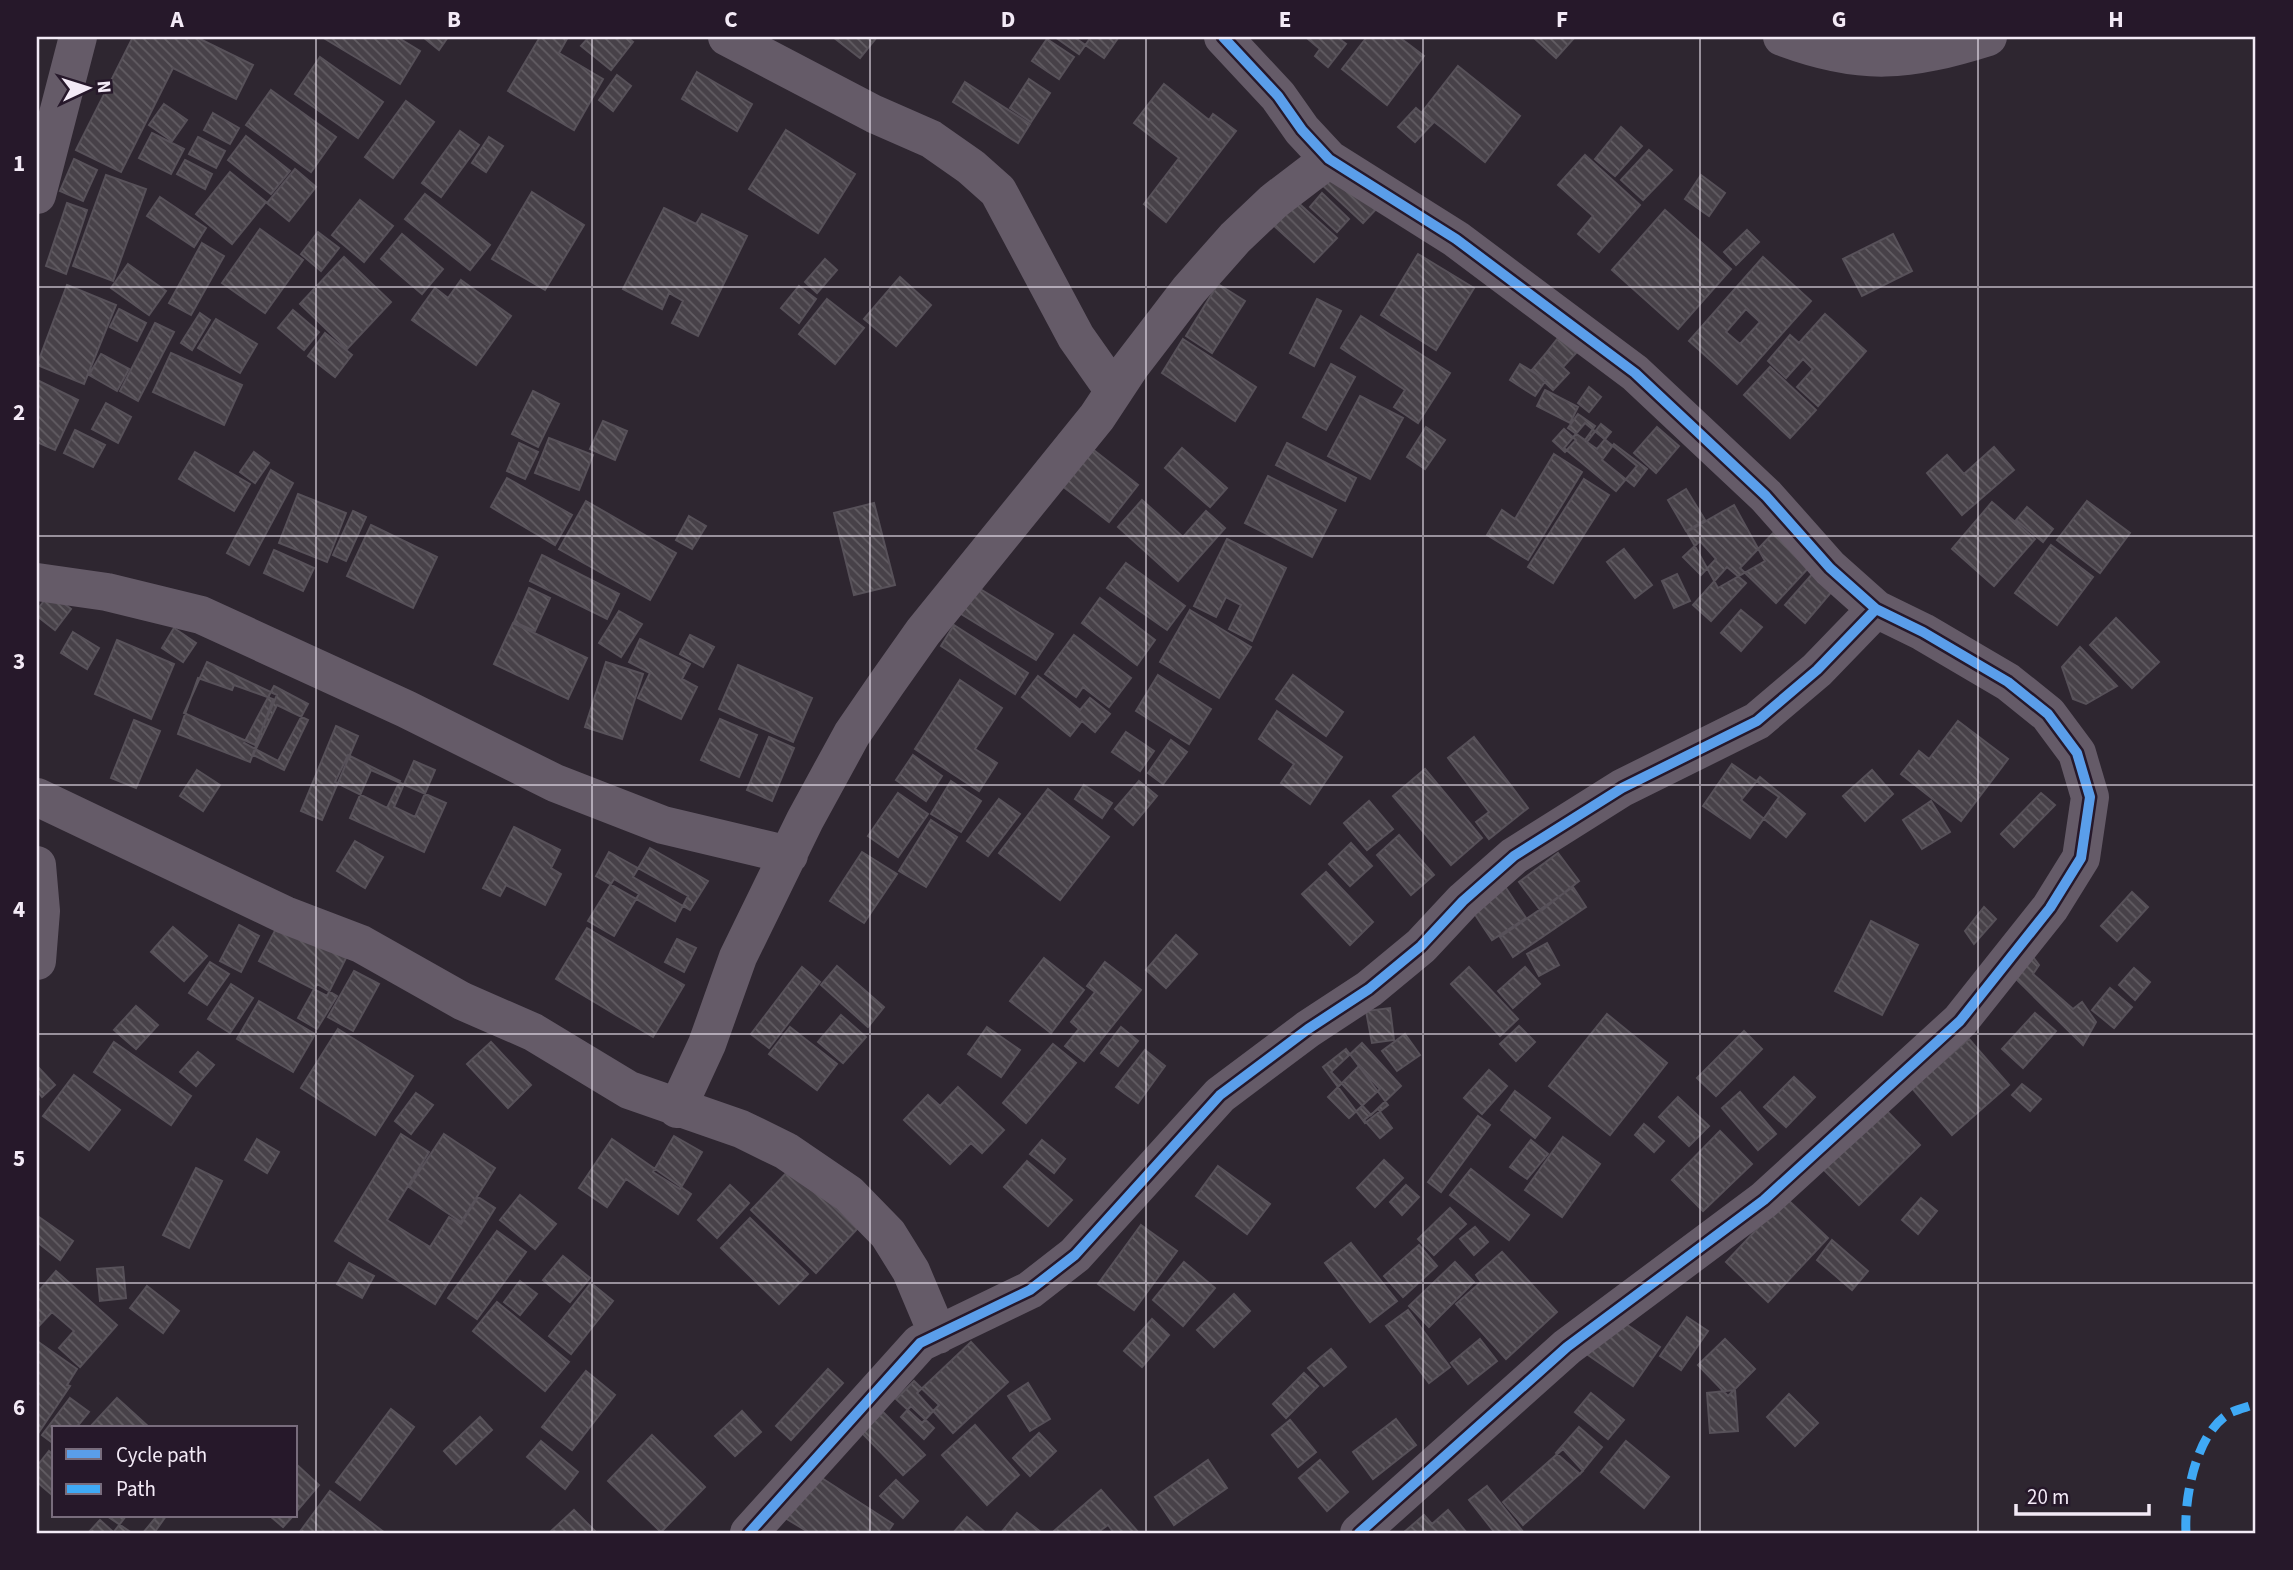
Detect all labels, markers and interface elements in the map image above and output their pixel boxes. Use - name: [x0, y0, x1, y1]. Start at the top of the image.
- text: A: [169, 3, 184, 36]
- text: B: [447, 3, 461, 36]
- text: C: [724, 3, 738, 36]
- text: D: [1001, 3, 1015, 36]
- text: E: [1279, 3, 1291, 36]
- text: F: [1556, 3, 1568, 36]
- text: G: [1832, 3, 1846, 36]
- text: H: [2108, 3, 2124, 36]
- north arrow: [52, 52, 122, 122]
- text: N: [90, 80, 117, 94]
- text: 1: [13, 147, 25, 180]
- text: 2: [13, 396, 25, 429]
- text: 3: [13, 645, 25, 678]
- text: 4: [13, 893, 25, 926]
- text: 5: [13, 1142, 25, 1175]
- text: 6: [13, 1391, 25, 1424]
- legend: [52, 1426, 298, 1518]
- text: Cycle path: [116, 1440, 207, 1470]
- scale bar: [2016, 1472, 2150, 1516]
- text: Path: [116, 1474, 156, 1504]
- text: 20 m: [2027, 1482, 2069, 1512]

